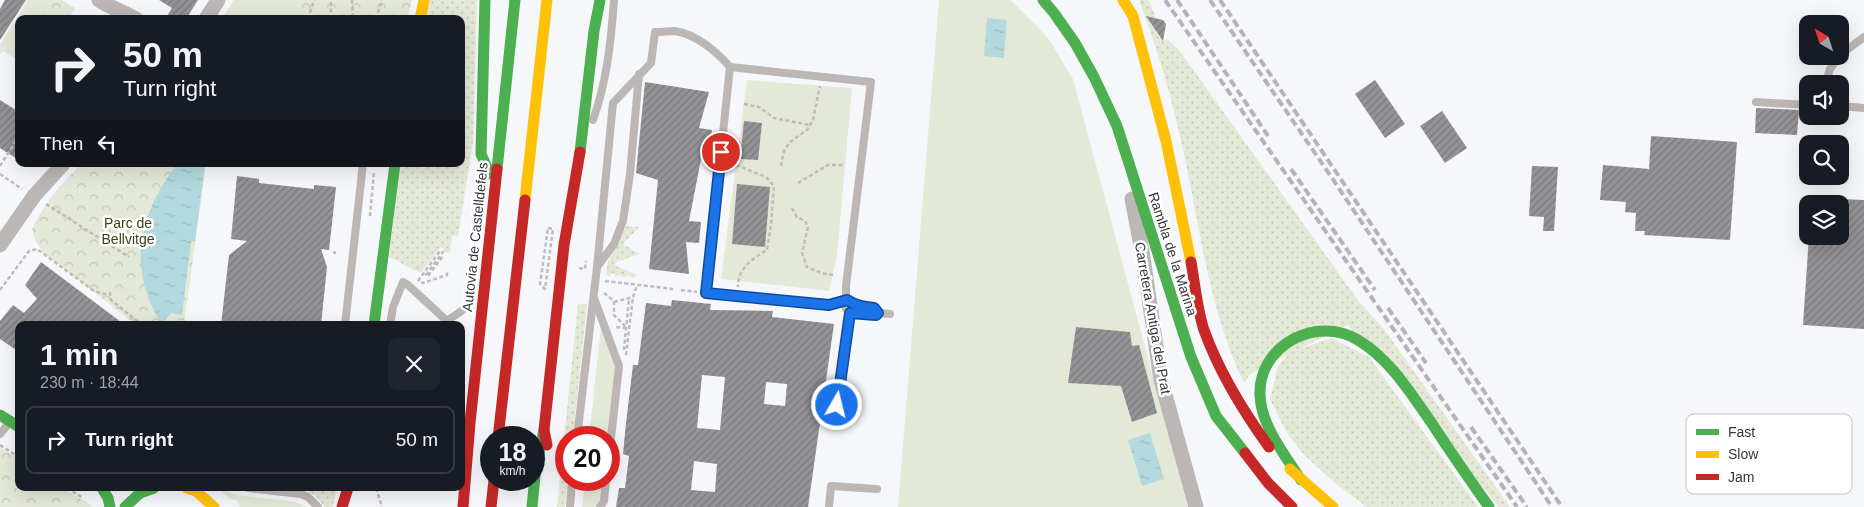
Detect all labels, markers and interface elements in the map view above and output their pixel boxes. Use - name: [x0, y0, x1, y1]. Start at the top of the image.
- north arrow: [1799, 15, 1849, 65]
- map controls: [1799, 15, 1849, 245]
- icon: right: [40, 35, 105, 100]
- text: 50 m: [123, 35, 203, 74]
- button: sound: [1799, 75, 1849, 125]
- text: Turn right: [123, 76, 216, 101]
- icon: left: [93, 130, 121, 158]
- pin: [700, 131, 742, 173]
- text: Then: [40, 133, 83, 154]
- button: search: [1799, 135, 1849, 185]
- icon: arrive: [707, 138, 735, 166]
- street label: Autovia de Castelldefels: [459, 161, 491, 313]
- street label: Rambla de la Marina: [1145, 190, 1201, 318]
- button: layers: [1799, 195, 1849, 245]
- park label: Parc de Bellvitge: [102, 215, 155, 247]
- street label: Carretera Antiga del Prat: [1132, 241, 1174, 395]
- text: 1 min: [40, 338, 118, 371]
- button: close: [388, 338, 440, 390]
- text: 230 m · 18:44: [40, 374, 139, 391]
- position arrow: [810, 378, 862, 430]
- legend: [1686, 414, 1852, 494]
- text: Fast: [1728, 424, 1755, 440]
- icon: right: [42, 426, 70, 454]
- speed limit sign: 20: [555, 426, 620, 491]
- text: Turn right: [85, 429, 173, 450]
- text: 50 m: [396, 429, 438, 450]
- text: 18: [499, 438, 526, 466]
- text: Slow: [1728, 446, 1759, 462]
- text: km/h: [499, 464, 526, 478]
- text: Jam: [1728, 469, 1754, 485]

